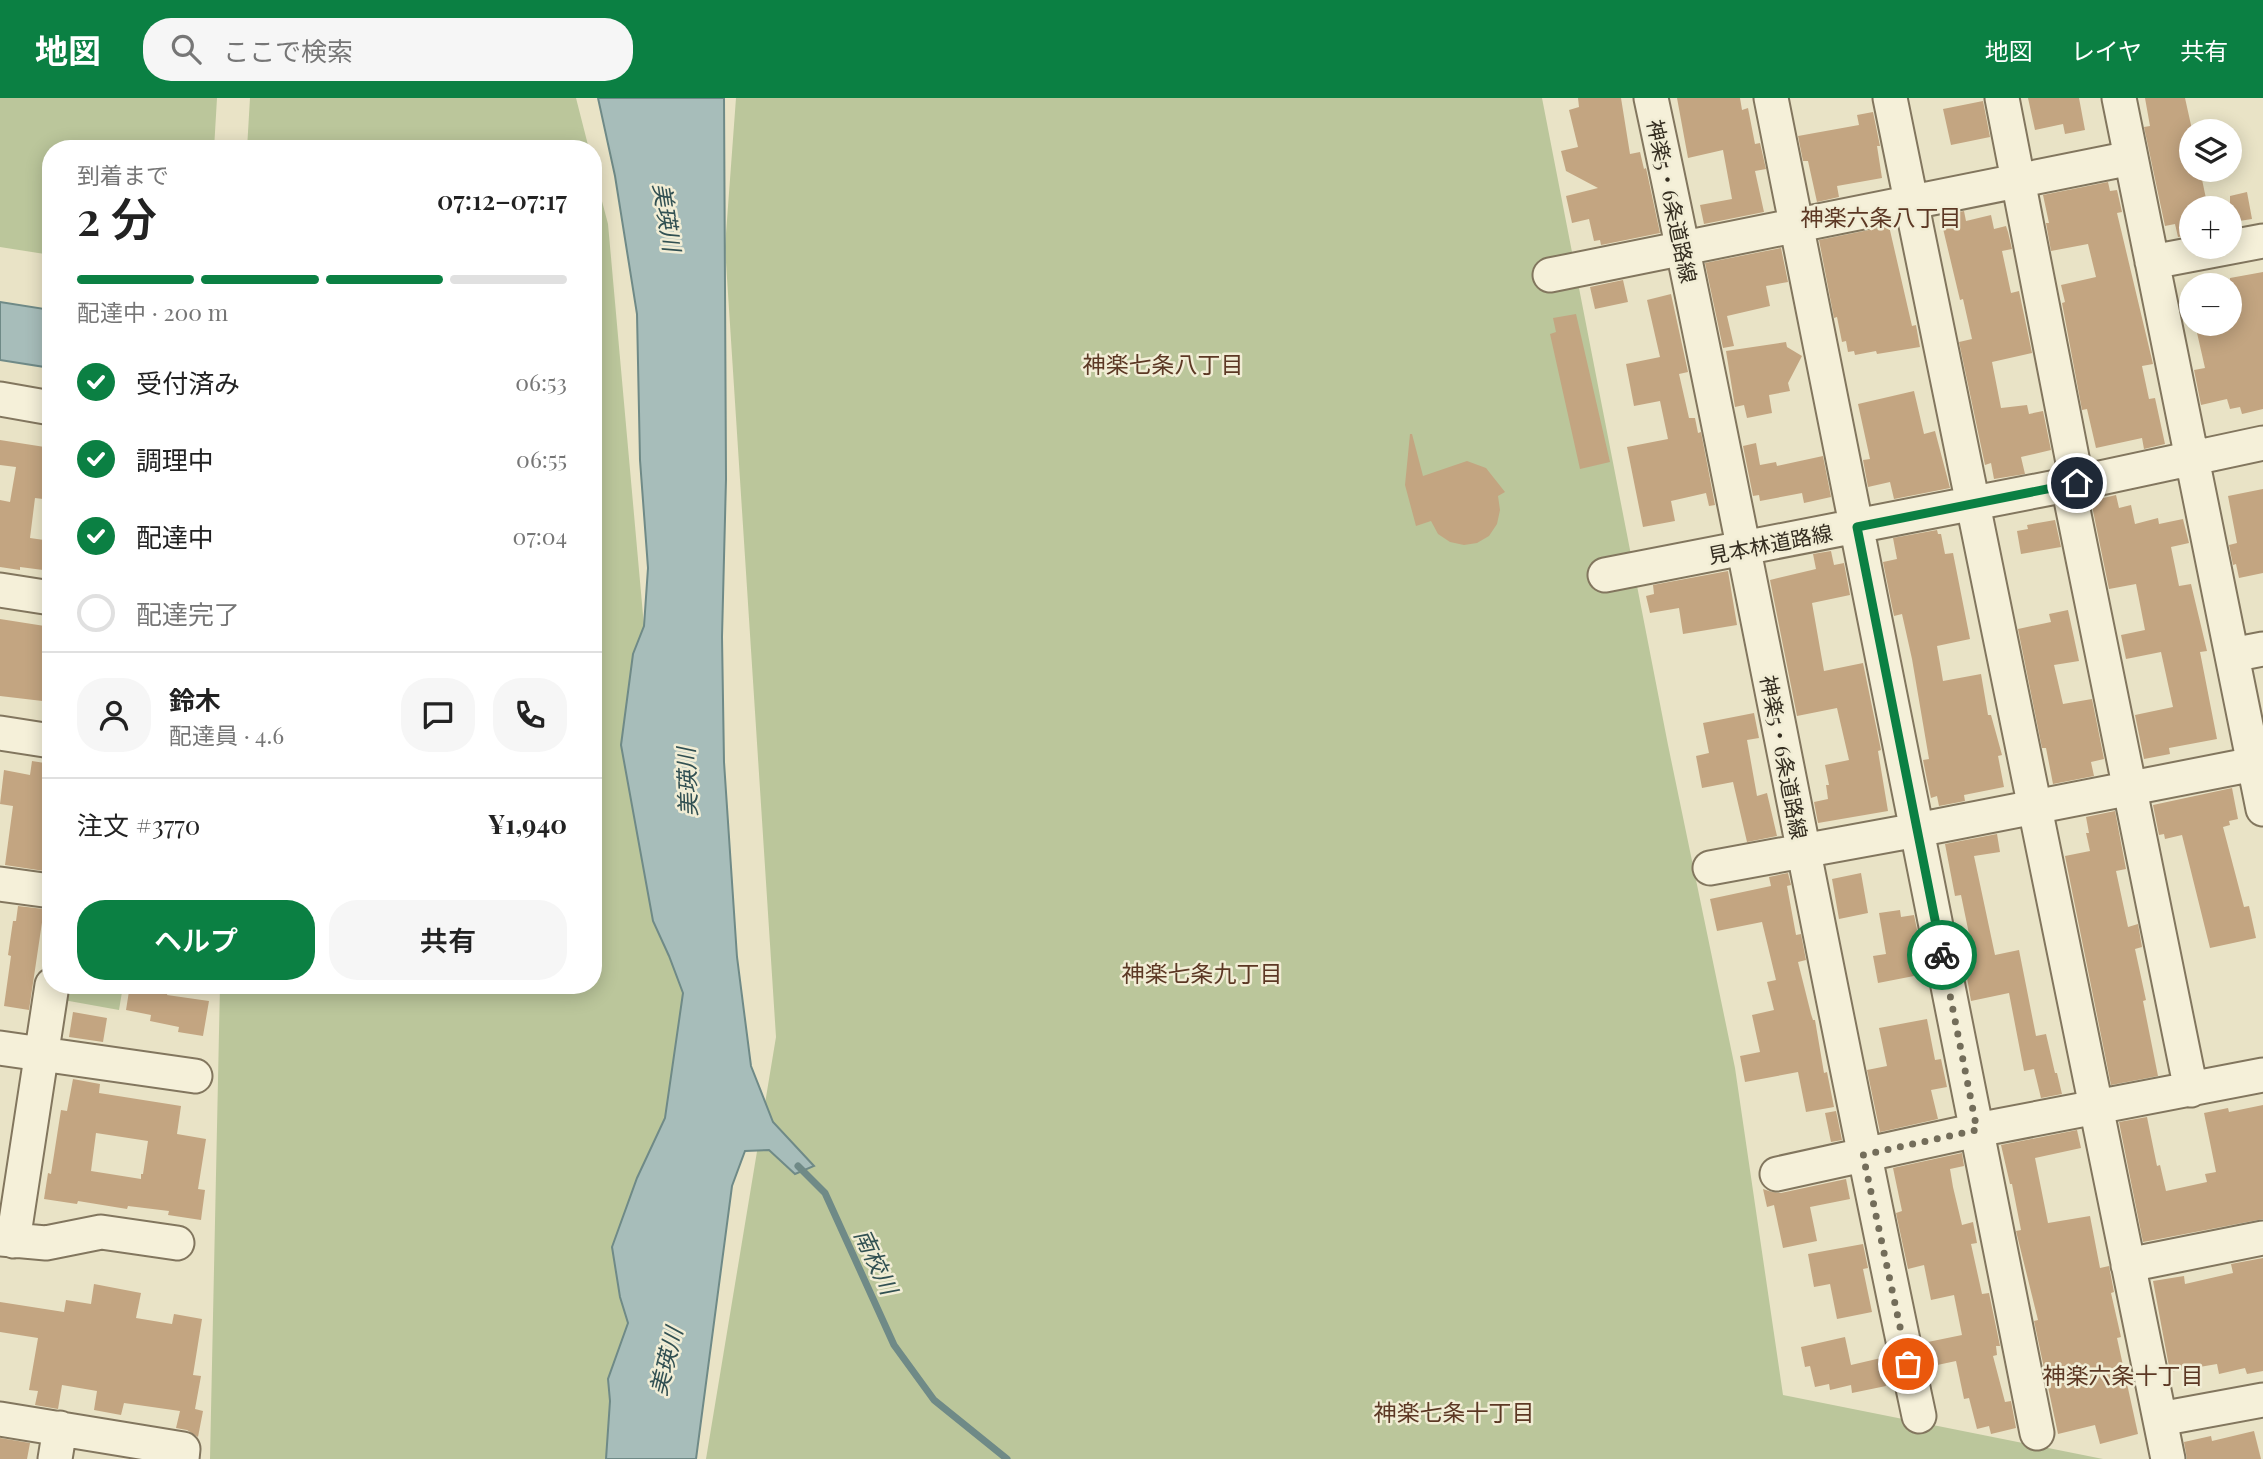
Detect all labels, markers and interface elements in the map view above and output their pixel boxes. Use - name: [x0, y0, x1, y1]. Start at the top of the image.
- search box: [143, 18, 633, 81]
- text: 地図: [35, 27, 101, 71]
- icon: search: [167, 30, 205, 68]
- text: ここで検索: [223, 33, 353, 68]
- text: 地図: [1985, 34, 2033, 66]
- text: レイヤ: [2071, 34, 2142, 66]
- text: 共有: [2180, 34, 2228, 66]
- street label: 神楽5・6条道路線: [1642, 117, 1704, 285]
- map controls: [2179, 119, 2242, 336]
- button: layers: [2179, 119, 2242, 182]
- text: 到着まで: [77, 159, 169, 190]
- water label: 美瑛川: [647, 181, 689, 256]
- text: 07:12–07:17: [437, 182, 567, 217]
- text: 2 分: [77, 186, 157, 248]
- button: +: [2179, 196, 2242, 259]
- district label: 神楽六条八丁目: [1801, 201, 1962, 232]
- button: −: [2179, 273, 2242, 336]
- text: 配達中 · 200 m: [77, 296, 228, 327]
- district label: 神楽七条八丁目: [1083, 348, 1244, 379]
- icon: check: [77, 363, 115, 401]
- text: 受付済み: [136, 365, 240, 400]
- text: 06:53: [515, 366, 567, 397]
- icon: check: [77, 440, 115, 478]
- text: 調理中: [136, 442, 214, 477]
- text: 06:55: [516, 443, 567, 474]
- pin: [2047, 453, 2107, 513]
- icon: home: [2058, 464, 2096, 502]
- icon: check: [77, 517, 115, 555]
- street label: 見本林道路線: [1705, 517, 1835, 569]
- text: 配達中: [136, 519, 214, 554]
- text: 07:04: [513, 520, 567, 551]
- text: 配達完了: [136, 596, 240, 631]
- street label: 神楽5・6条道路線: [1755, 673, 1815, 841]
- button: person: [77, 678, 151, 752]
- button: chat: [401, 678, 475, 752]
- button: phone: [493, 678, 567, 752]
- text: 鈴木: [169, 682, 221, 717]
- text: 配達員 · 4.6: [169, 719, 284, 750]
- water label: 美瑛川: [669, 744, 703, 817]
- text: ¥1,940: [488, 806, 567, 841]
- text: 注文 #3770: [77, 807, 200, 842]
- button: ヘルプ: [77, 900, 315, 980]
- button: 共有: [329, 900, 567, 980]
- courier: [1907, 920, 1977, 990]
- icon: bike: [1923, 936, 1961, 974]
- district label: 神楽七条九丁目: [1122, 957, 1283, 988]
- water label: 南校川: [848, 1223, 907, 1302]
- water label: 美瑛川: [642, 1321, 689, 1398]
- pin: [1878, 1334, 1938, 1394]
- icon: bag: [1889, 1345, 1927, 1383]
- district label: 神楽六条十丁目: [2043, 1359, 2204, 1390]
- district label: 神楽七条十丁目: [1374, 1396, 1535, 1427]

